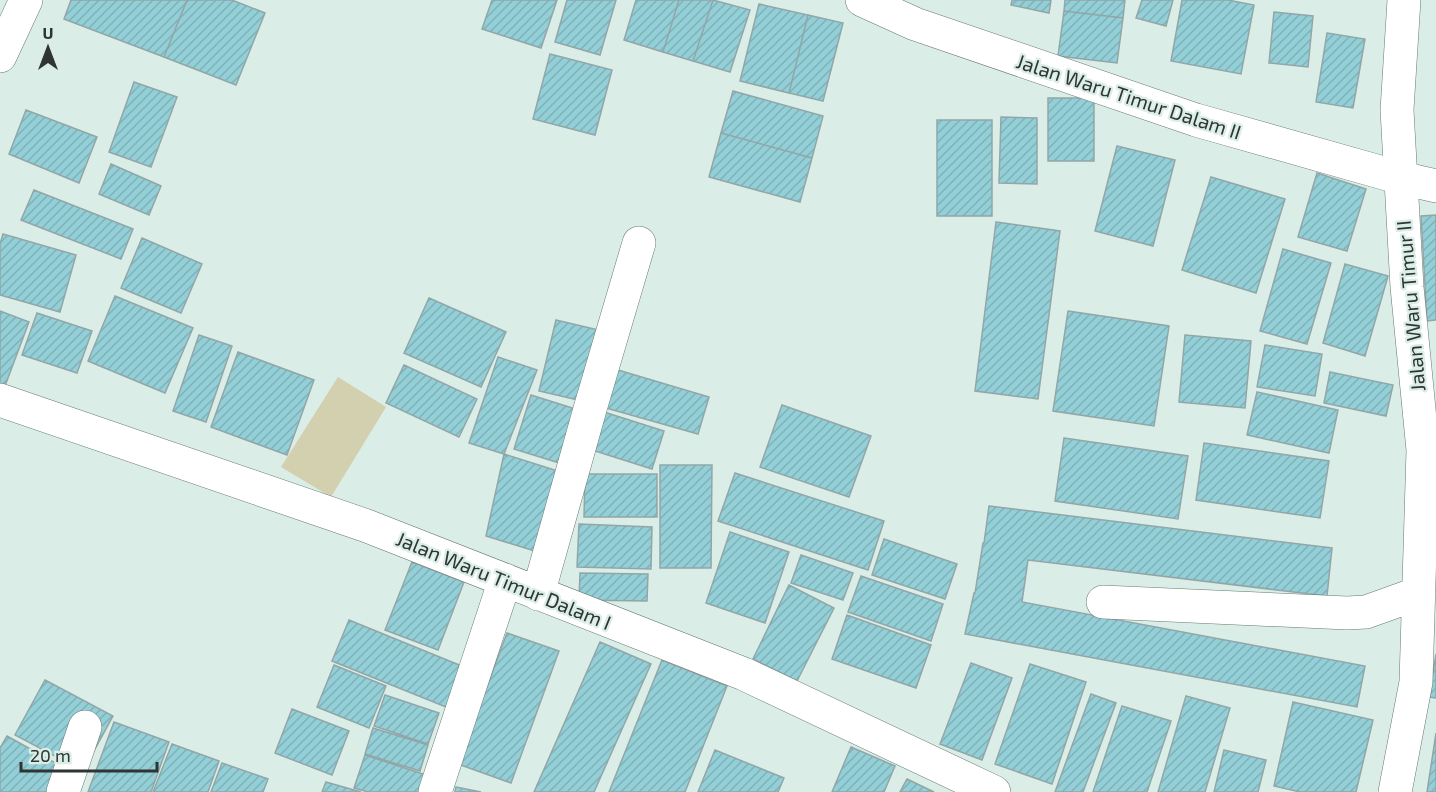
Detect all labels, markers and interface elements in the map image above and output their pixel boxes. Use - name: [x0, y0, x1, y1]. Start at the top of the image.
- north arrow: [18, 18, 78, 78]
- text: U: [43, 23, 53, 42]
- street label: Jalan Waru Timur Dalam II: [1014, 48, 1244, 144]
- street label: Jalan Waru Timur II: [1391, 219, 1429, 393]
- street label: Jalan Waru Timur Dalam I: [393, 526, 615, 634]
- scale bar: [21, 735, 158, 773]
- text: 20 m: [30, 744, 71, 766]

